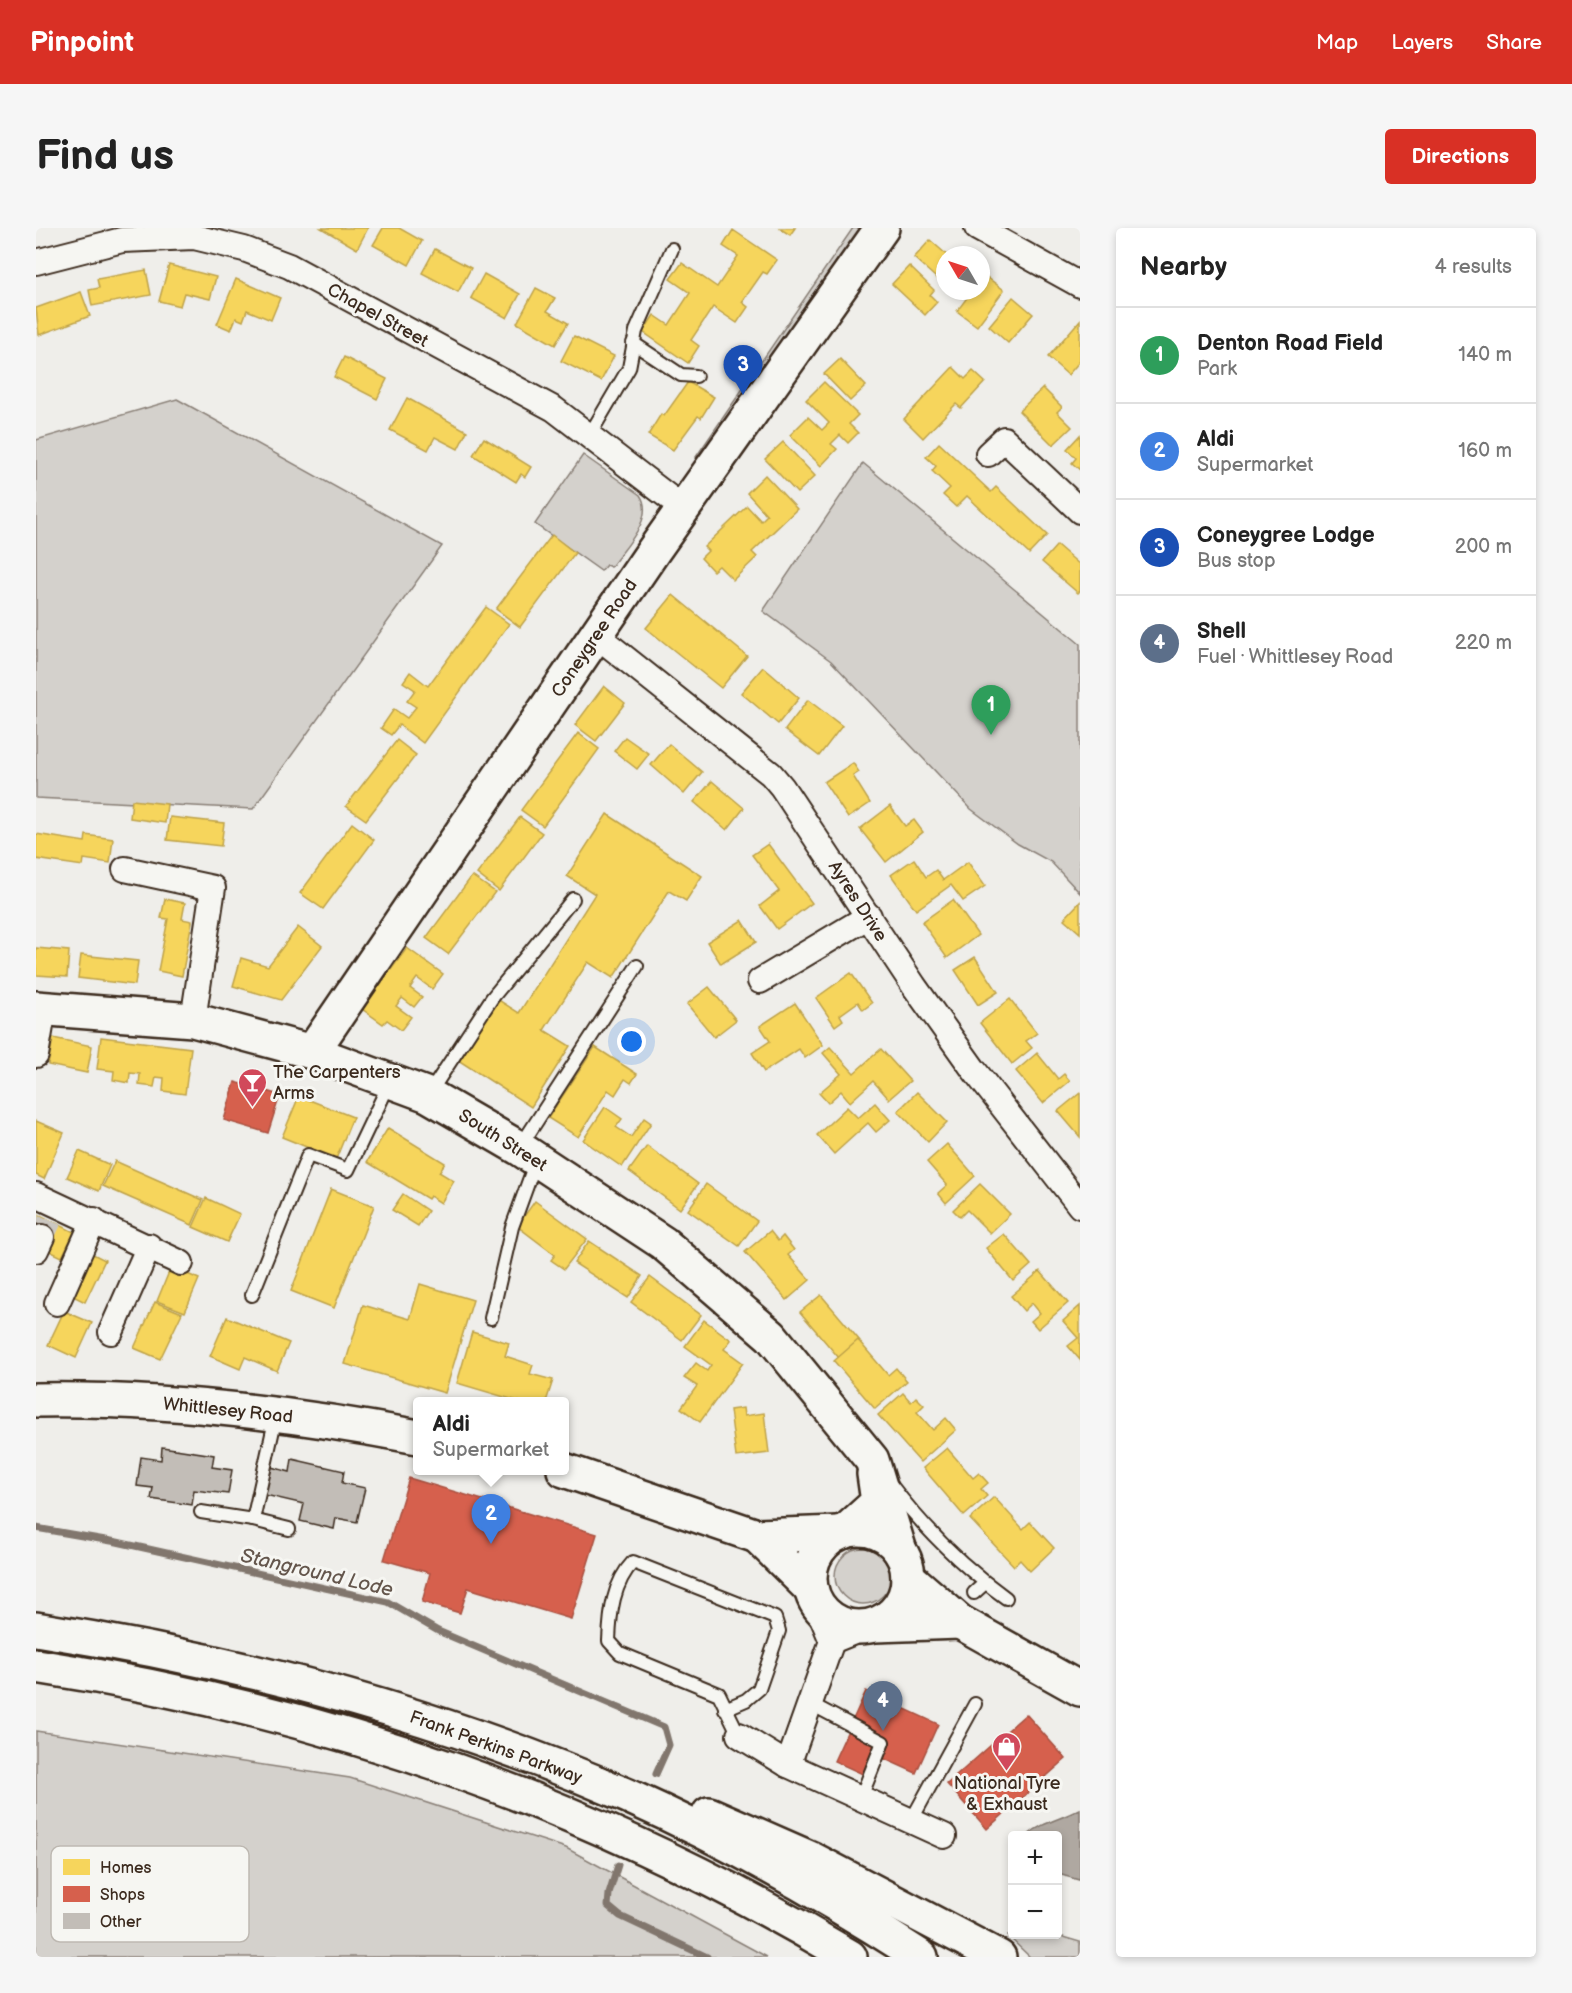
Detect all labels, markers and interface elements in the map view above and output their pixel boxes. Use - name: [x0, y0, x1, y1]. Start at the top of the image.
- text: Pinpoint: [30, 26, 134, 59]
- text: Map: [1316, 30, 1358, 55]
- text: Layers: [1391, 30, 1453, 55]
- text: Share: [1486, 30, 1542, 55]
- button: Directions: [1385, 129, 1536, 184]
- text: Find us: [36, 131, 174, 182]
- north arrow: [936, 246, 990, 300]
- text: Nearby: [1140, 252, 1227, 283]
- text: 4 results: [1434, 255, 1512, 279]
- street label: Chapel Street: [324, 279, 432, 352]
- text: Denton Road Field: [1197, 330, 1383, 357]
- text: 1: [1155, 343, 1164, 367]
- text: 140 m: [1458, 343, 1512, 367]
- pin: 3: [724, 346, 762, 395]
- text: Park: [1197, 357, 1237, 381]
- text: Aldi: [1197, 426, 1234, 453]
- text: 2: [1154, 439, 1165, 463]
- text: 160 m: [1458, 439, 1512, 463]
- text: Supermarket: [1197, 453, 1313, 477]
- text: Coneygree Lodge: [1197, 522, 1375, 549]
- text: 3: [1154, 535, 1165, 559]
- text: 200 m: [1455, 535, 1512, 559]
- text: Bus stop: [1197, 549, 1276, 573]
- street label: Coneygree Road: [547, 575, 642, 701]
- text: Shell: [1197, 618, 1246, 645]
- text: 4: [1154, 631, 1165, 655]
- text: 220 m: [1455, 631, 1512, 655]
- text: Fuel · Whittlesey Road: [1197, 645, 1393, 669]
- pin: 1: [972, 686, 1010, 735]
- street label: Ayres Drive: [824, 857, 892, 946]
- your location: [617, 1027, 646, 1056]
- place label: The Carpenters Arms: [273, 1062, 401, 1104]
- bar icon: The Carpenters Arms: [236, 1066, 268, 1108]
- street label: South Street: [455, 1105, 551, 1176]
- street label: Whittlesey Road: [162, 1393, 294, 1428]
- popup: [413, 1397, 569, 1475]
- text: Aldi: [433, 1411, 470, 1438]
- text: Supermarket: [433, 1438, 549, 1462]
- pin: 2: [472, 1494, 510, 1544]
- water label: Stanground Lode: [238, 1544, 396, 1602]
- pin: 4: [864, 1682, 902, 1731]
- street label: Frank Perkins Parkway: [407, 1706, 586, 1789]
- shop icon: National Tyre & Exhaust: [991, 1730, 1023, 1772]
- place label: National Tyre & Exhaust: [954, 1773, 1061, 1815]
- map controls: [1008, 1831, 1062, 1939]
- button: +: [1008, 1831, 1062, 1885]
- legend: [51, 1846, 249, 1942]
- text: Homes: [100, 1859, 152, 1878]
- button: −: [1008, 1885, 1062, 1939]
- text: Shops: [100, 1886, 145, 1905]
- text: Other: [100, 1913, 141, 1932]

